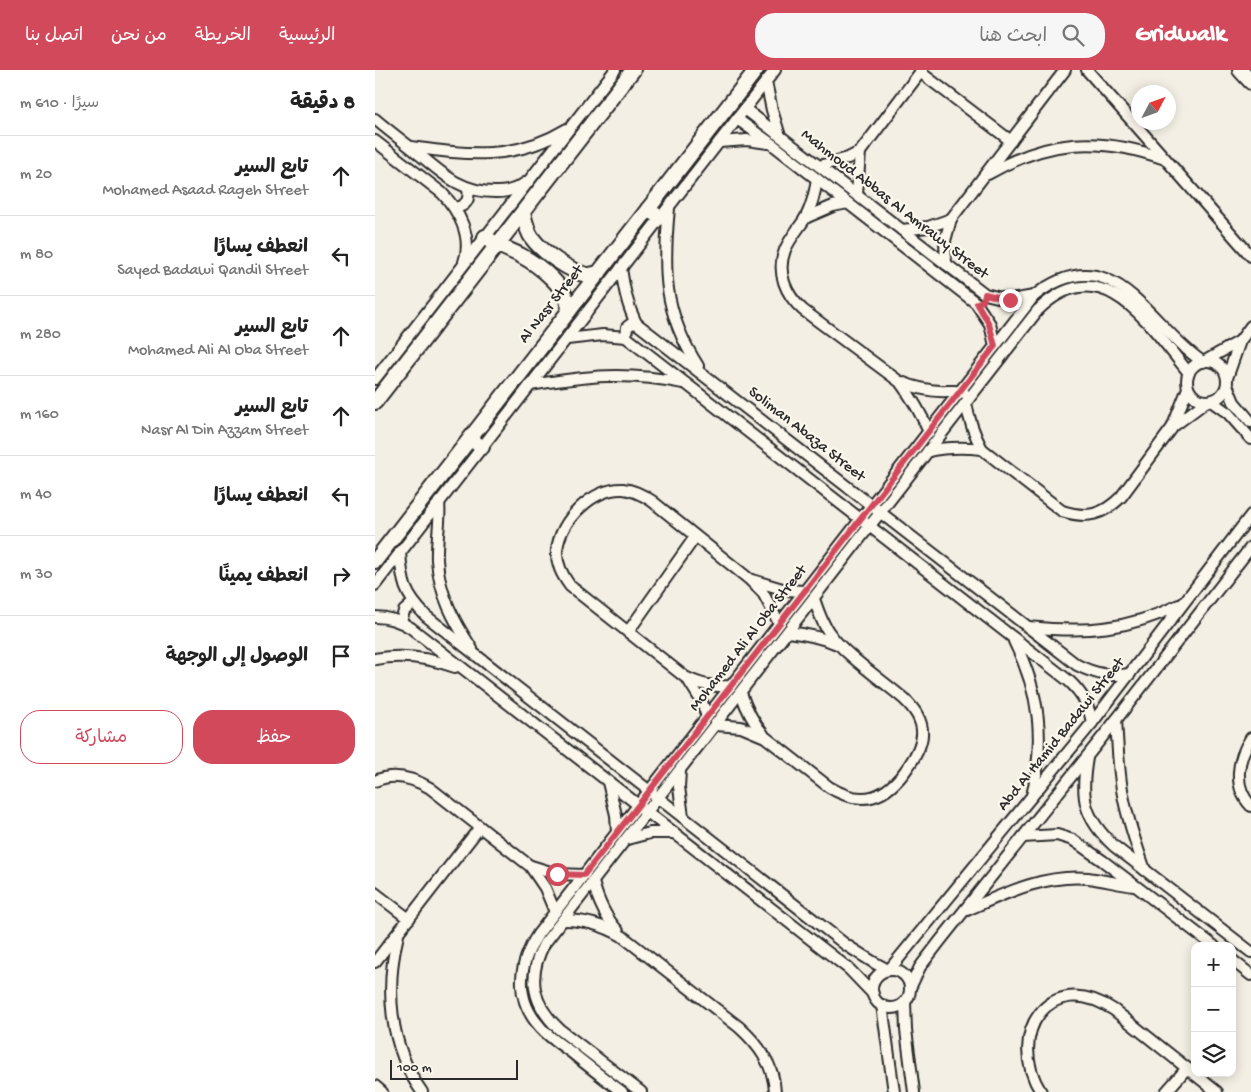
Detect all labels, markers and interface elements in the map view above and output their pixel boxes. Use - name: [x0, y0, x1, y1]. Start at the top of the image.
- search box: [755, 13, 1105, 58]
- icon: search: [1059, 21, 1087, 49]
- text: Gridwalk: [1135, 21, 1226, 50]
- text: اتصل بنا: [25, 26, 83, 47]
- text: من نحن: [111, 26, 167, 47]
- text: الخريطة: [195, 26, 251, 47]
- text: الرئيسية: [279, 26, 335, 47]
- text: ابحث هنا: [979, 26, 1047, 49]
- north arrow: [1131, 85, 1176, 130]
- text: 8 دقيقة: [290, 92, 355, 117]
- text: سيرًا · 610 m: [20, 95, 99, 114]
- street label: Mahmoud Abbas Al Amrawy Street: [796, 126, 993, 285]
- text: تابع السير: [236, 157, 308, 180]
- icon: ahead: [327, 162, 355, 190]
- text: 20 m: [20, 166, 52, 185]
- text: Mohamed Asaad Rageh Street: [102, 182, 308, 201]
- text: انعطف يسارًا: [214, 237, 308, 260]
- icon: left: [327, 242, 355, 270]
- text: 80 m: [20, 246, 53, 265]
- street label: Al Nasr Street: [516, 261, 589, 348]
- text: Sayed Badawi Qandil Street: [117, 262, 308, 281]
- route end: [999, 289, 1022, 312]
- text: تابع السير: [236, 317, 308, 340]
- icon: ahead: [327, 322, 355, 350]
- text: 280 m: [20, 326, 61, 345]
- text: Mohamed Ali Al Oba Street: [128, 342, 308, 361]
- street label: Soliman Abaza Street: [744, 383, 870, 488]
- text: تابع السير: [236, 397, 308, 420]
- icon: ahead: [327, 402, 355, 430]
- text: 160 m: [20, 406, 59, 425]
- text: Nasr Al Din Azzam Street: [141, 422, 308, 441]
- icon: left: [327, 482, 355, 510]
- text: 40 m: [20, 486, 52, 505]
- text: انعطف يسارًا: [214, 486, 308, 509]
- street label: Mohamed Ali Al Oba Street: [686, 561, 813, 716]
- icon: right: [327, 562, 355, 590]
- text: 30 m: [20, 566, 53, 585]
- text: انعطف يمينًا: [219, 566, 308, 589]
- icon: arrive: [327, 642, 355, 670]
- text: الوصول إلى الوجهة: [165, 646, 308, 669]
- street label: Abd Al Hamid Badawi Street: [994, 653, 1131, 815]
- button: مشاركة: [20, 710, 183, 764]
- button: حفظ: [193, 710, 355, 764]
- route start: [546, 863, 569, 886]
- map controls: [1191, 942, 1236, 1077]
- button: +: [1191, 942, 1236, 987]
- button: −: [1191, 987, 1236, 1032]
- button: layers: [1191, 1032, 1236, 1077]
- scale bar: [390, 1057, 517, 1080]
- text: 100 m: [397, 1060, 432, 1077]

